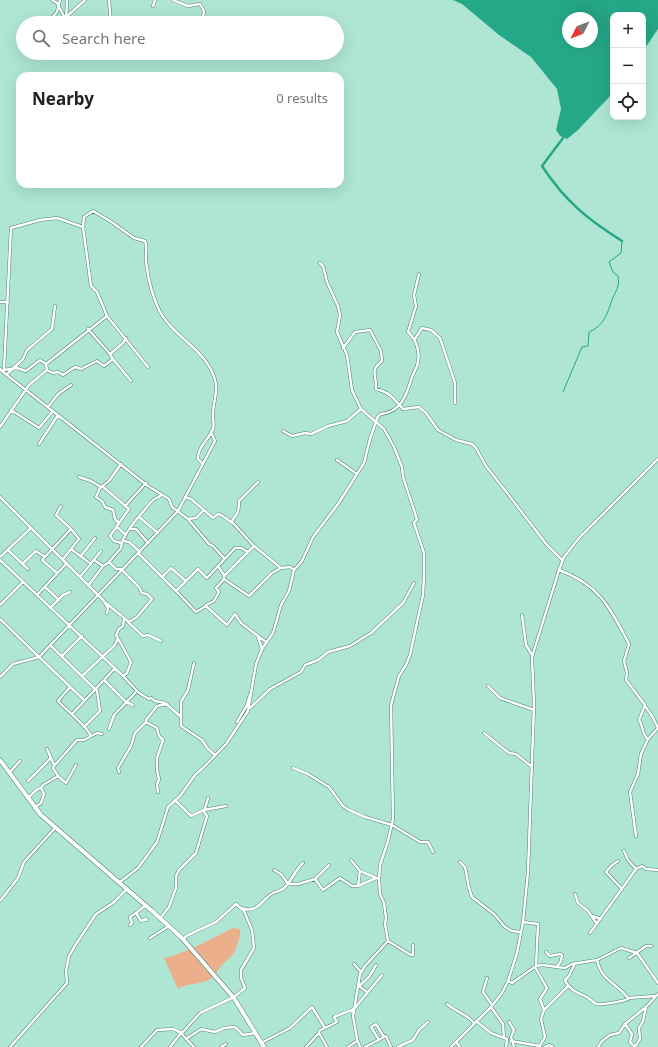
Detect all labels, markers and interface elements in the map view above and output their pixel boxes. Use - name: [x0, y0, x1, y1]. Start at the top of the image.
- north arrow: [562, 12, 598, 48]
- map controls: [610, 12, 646, 120]
- button: +: [610, 12, 646, 48]
- search box: [16, 16, 344, 60]
- icon: search: [30, 27, 52, 49]
- text: Search here: [62, 28, 145, 48]
- button: −: [610, 48, 646, 84]
- button: locate: [610, 84, 646, 120]
- text: Nearby: [32, 87, 94, 110]
- text: 0 results: [276, 89, 328, 107]

